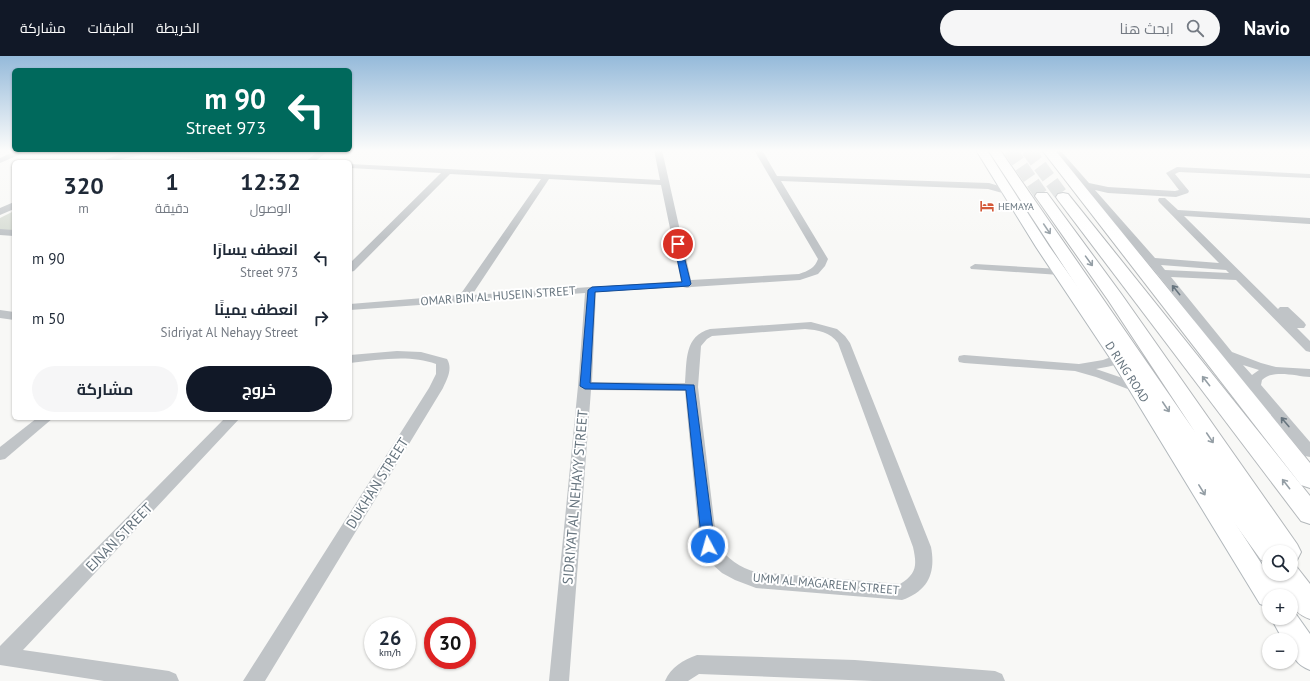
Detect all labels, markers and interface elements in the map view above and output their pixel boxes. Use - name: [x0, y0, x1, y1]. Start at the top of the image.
- search box: [940, 10, 1220, 46]
- text: Navio: [1244, 16, 1290, 40]
- icon: search: [1184, 17, 1206, 39]
- text: مشاركة: [20, 19, 66, 37]
- text: الطبقات: [88, 19, 134, 37]
- text: الخريطة: [156, 19, 200, 37]
- text: ابحث هنا: [1120, 19, 1174, 38]
- text: 90 m: [205, 80, 266, 117]
- icon: left: [280, 84, 332, 136]
- text: Street 973: [186, 116, 266, 139]
- text: 1: [165, 166, 179, 197]
- text: 12:32: [240, 166, 301, 197]
- text: 320: [63, 170, 104, 201]
- hotel icon: HEMAYA: [979, 198, 995, 214]
- text: m: [78, 200, 89, 217]
- text: دقيقة: [155, 200, 189, 217]
- text: الوصول: [250, 200, 291, 217]
- place label: HEMAYA: [998, 200, 1034, 213]
- one-way arrow: [1043, 223, 1051, 234]
- pin: [661, 227, 695, 261]
- icon: arrive: [667, 233, 689, 255]
- text: انعطف يسارًا: [212, 240, 298, 259]
- icon: left: [310, 247, 332, 269]
- text: 90 m: [32, 249, 65, 268]
- one-way arrow: [1085, 256, 1093, 267]
- text: Street 973: [240, 264, 298, 281]
- street label: OMAR BIN AL HUSEIN STREET: [420, 283, 576, 308]
- one-way arrow: [1171, 284, 1180, 295]
- text: انعطف يمينًا: [214, 300, 298, 319]
- icon: right: [310, 307, 332, 329]
- text: 50 m: [32, 309, 65, 328]
- text: Sidriyat Al Nehayy Street: [161, 324, 298, 341]
- street label: D RING ROAD: [1102, 338, 1153, 405]
- button: مشاركة: [32, 366, 178, 412]
- button: خروج: [186, 366, 332, 412]
- one-way arrow: [1202, 375, 1211, 386]
- one-way arrow: [1162, 401, 1170, 412]
- street label: SIDRIYAT AL NEHAYY STREET: [558, 409, 592, 585]
- one-way arrow: [1280, 417, 1289, 428]
- one-way arrow: [1206, 432, 1215, 443]
- street label: DUKHAN STREET: [342, 434, 412, 532]
- one-way arrow: [1282, 478, 1290, 489]
- one-way arrow: [1199, 484, 1207, 496]
- street label: EJNAN STREET: [82, 499, 156, 575]
- position arrow: [687, 525, 729, 567]
- map controls: [1262, 545, 1298, 669]
- button: search: [1262, 545, 1298, 581]
- street label: UMM AL MAGAREEN STREET: [752, 570, 900, 597]
- button: +: [1262, 589, 1298, 625]
- speed limit sign: 30: [424, 617, 476, 669]
- text: 26: [379, 625, 401, 651]
- button: −: [1262, 633, 1298, 669]
- text: km/h: [379, 646, 401, 659]

